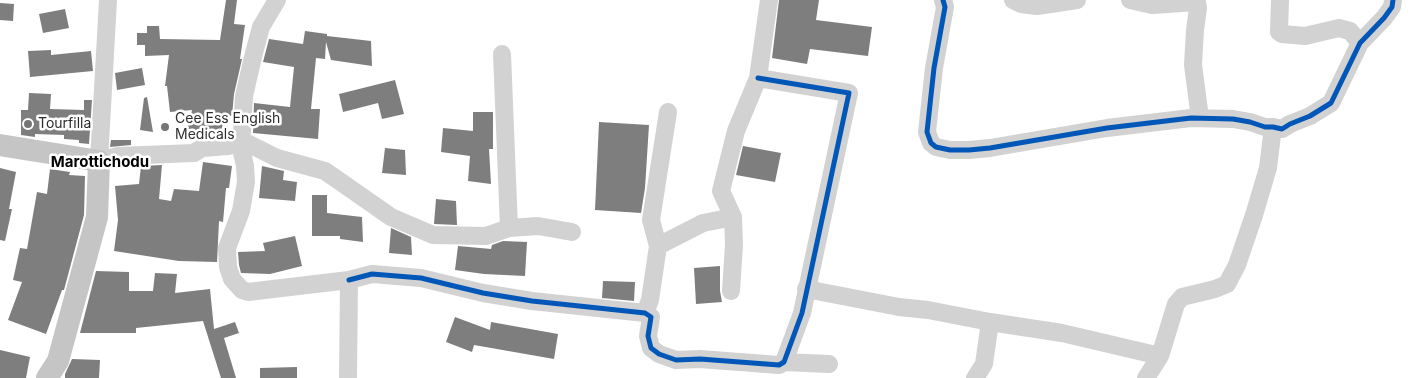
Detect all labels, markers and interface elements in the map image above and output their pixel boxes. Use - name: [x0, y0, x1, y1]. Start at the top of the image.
- place label: Cee Ess English Medicals: [175, 111, 280, 144]
- place label: Tourfilla: [38, 116, 91, 132]
- marker: Tourfilla: [22, 118, 34, 130]
- marker: Cee Ess English Medicals: [159, 121, 171, 133]
- district label: Marottichodu: [51, 153, 149, 171]

